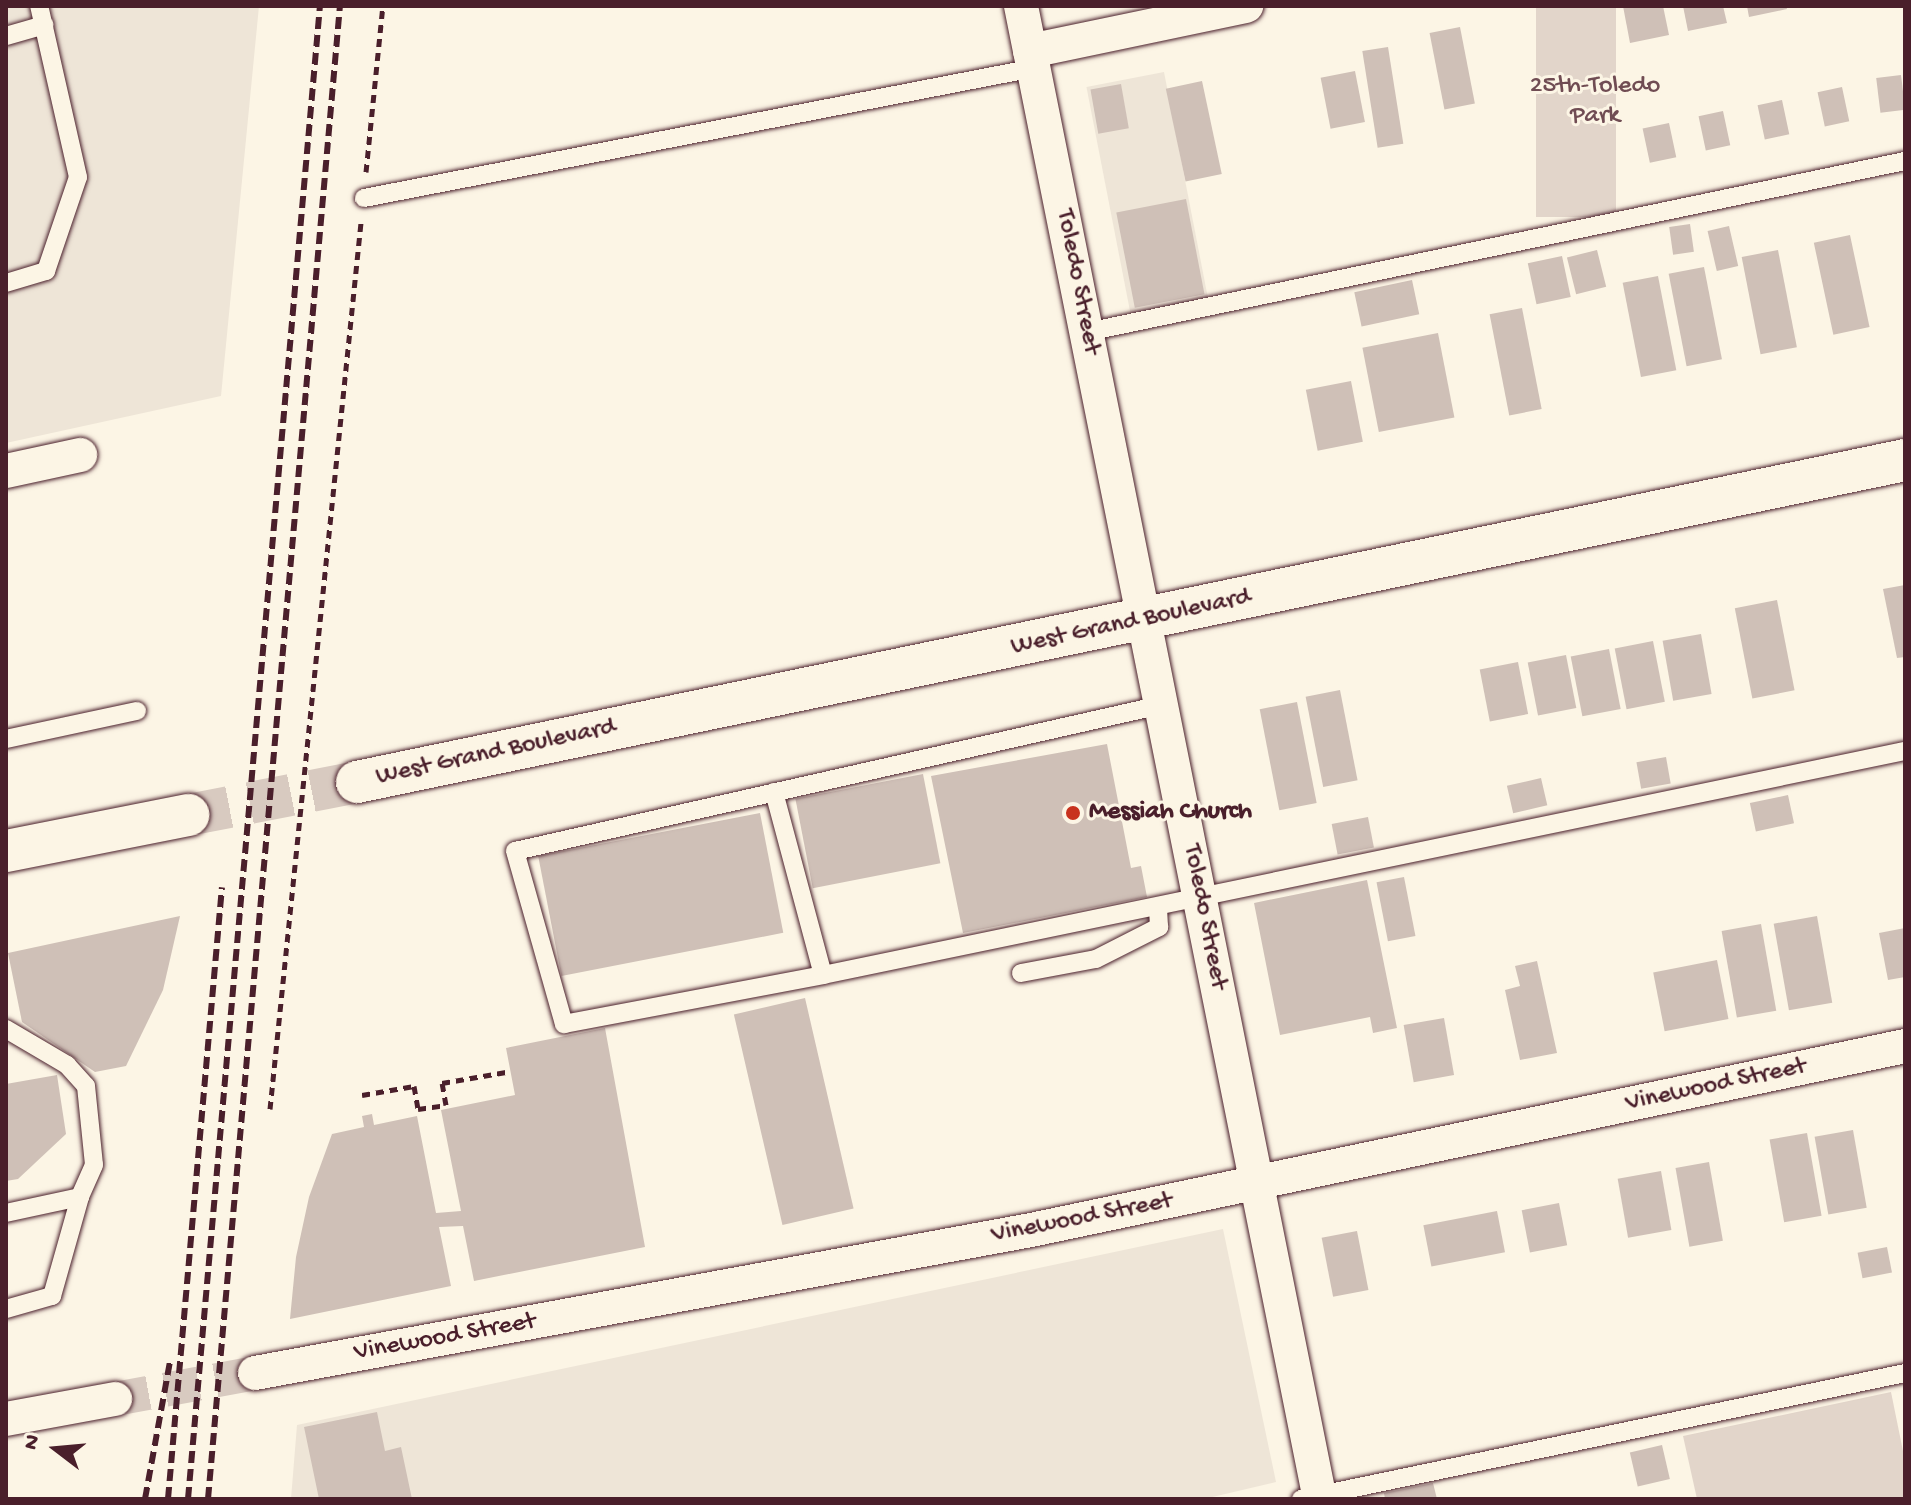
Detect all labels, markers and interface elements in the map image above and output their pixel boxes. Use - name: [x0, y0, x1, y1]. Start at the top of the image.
- park label: 25th-Toledo Park: [1530, 71, 1660, 132]
- street label: Toledo Street: [1048, 207, 1106, 357]
- street label: West Grand Boulevard: [1008, 582, 1254, 664]
- street label: West Grand Boulevard: [373, 712, 619, 794]
- place label: Messiah Church: [1089, 797, 1252, 829]
- marker: Messiah Church: [1064, 804, 1082, 822]
- street label: Toledo Street: [1175, 842, 1233, 992]
- street label: Vinewood Street: [1623, 1052, 1809, 1120]
- street label: Vinewood Street: [989, 1186, 1175, 1252]
- street label: Vinewood Street: [352, 1307, 538, 1369]
- north arrow: [16, 1409, 96, 1489]
- text: N: [18, 1432, 47, 1453]

